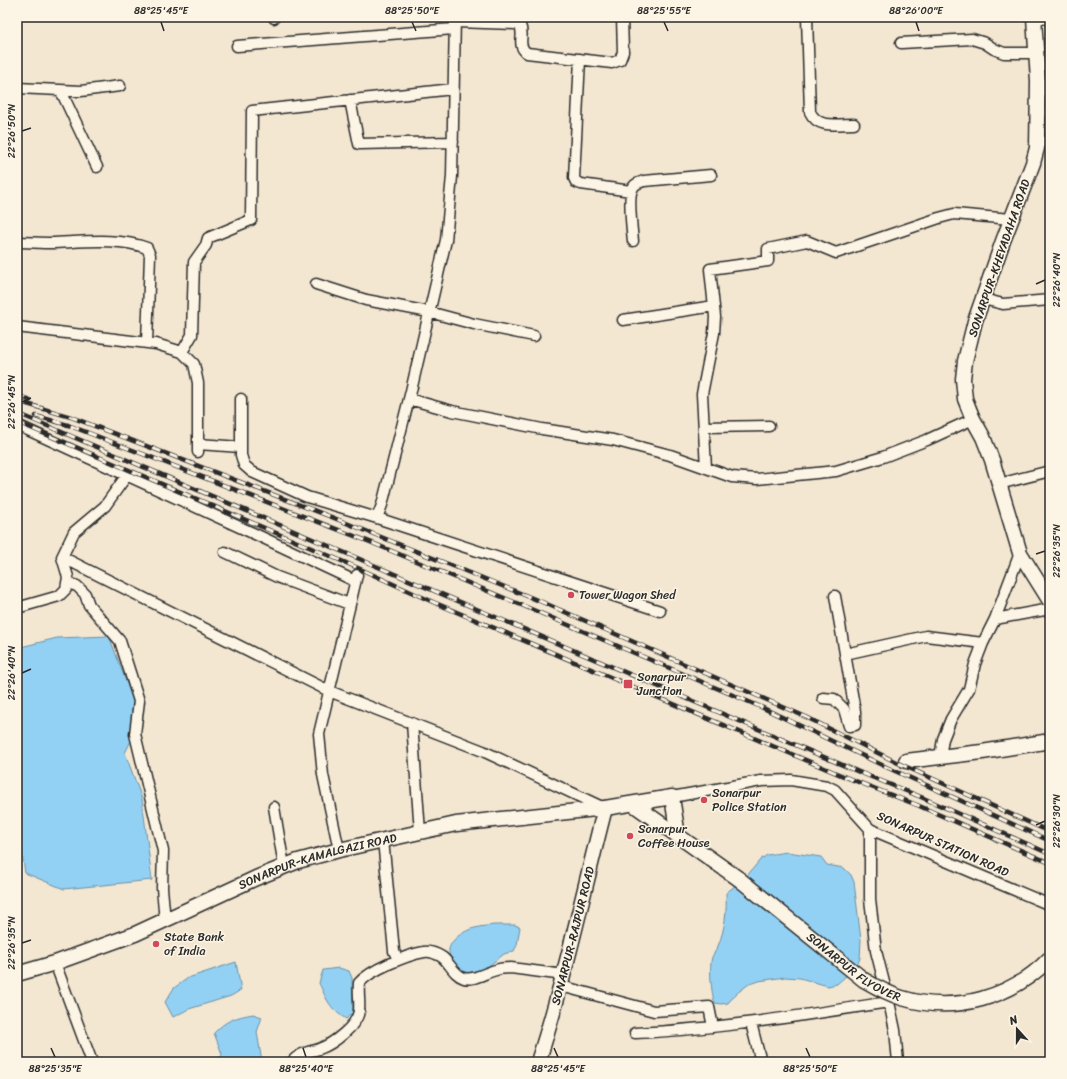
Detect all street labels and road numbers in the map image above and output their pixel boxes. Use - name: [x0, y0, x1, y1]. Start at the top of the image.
- street label: SONARPUR-KHEYADAHA ROAD: [962, 176, 1036, 340]
- street label: SONARPUR STATION ROAD: [873, 805, 1014, 883]
- street label: SONARPUR-KAMALGAZI ROAD: [235, 826, 399, 896]
- street label: SONARPUR-RAJPUR ROAD: [545, 863, 601, 1008]
- street label: SONARPUR FLYOVER: [801, 926, 905, 1008]

